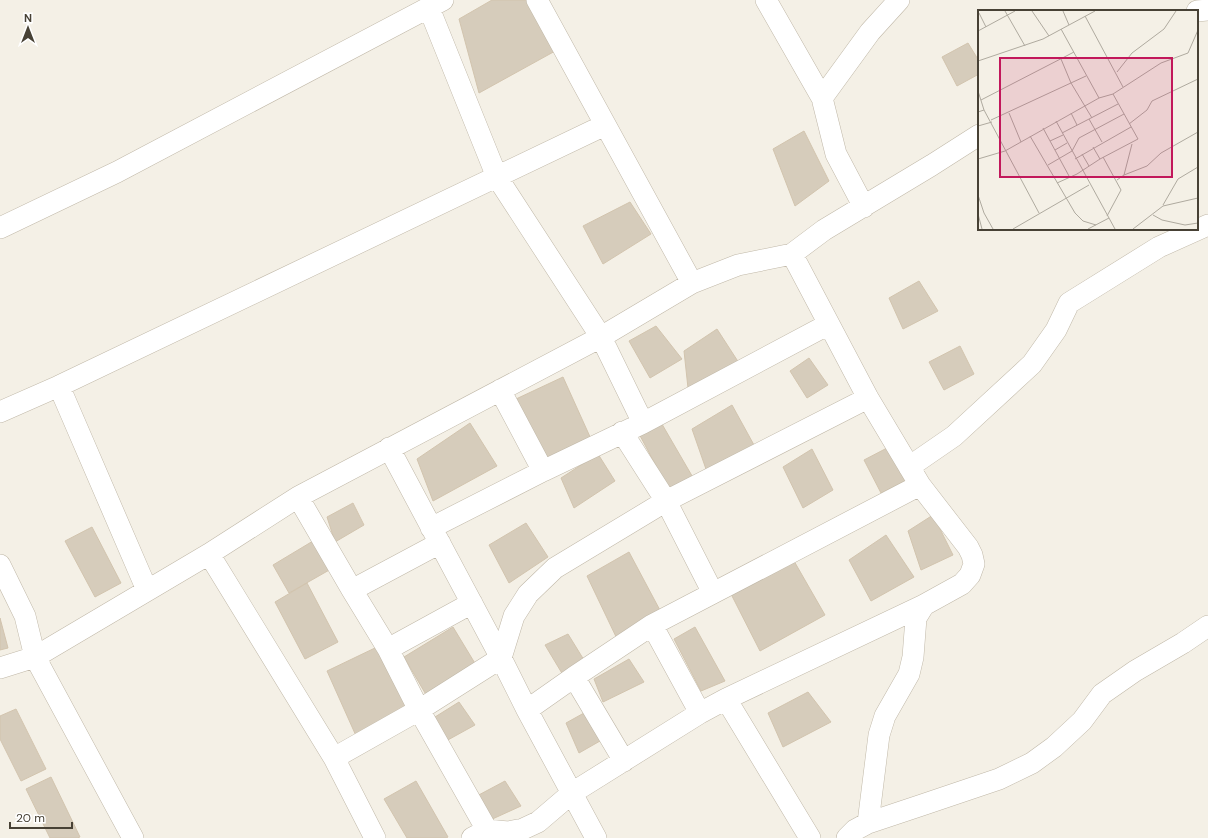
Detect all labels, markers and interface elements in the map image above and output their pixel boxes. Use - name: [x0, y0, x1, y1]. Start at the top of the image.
- north arrow: [8, 8, 48, 48]
- inset map: [978, 10, 1198, 230]
- text: N: [24, 11, 32, 25]
- scale bar: [10, 804, 72, 830]
- text: 20 m: [16, 810, 45, 826]

